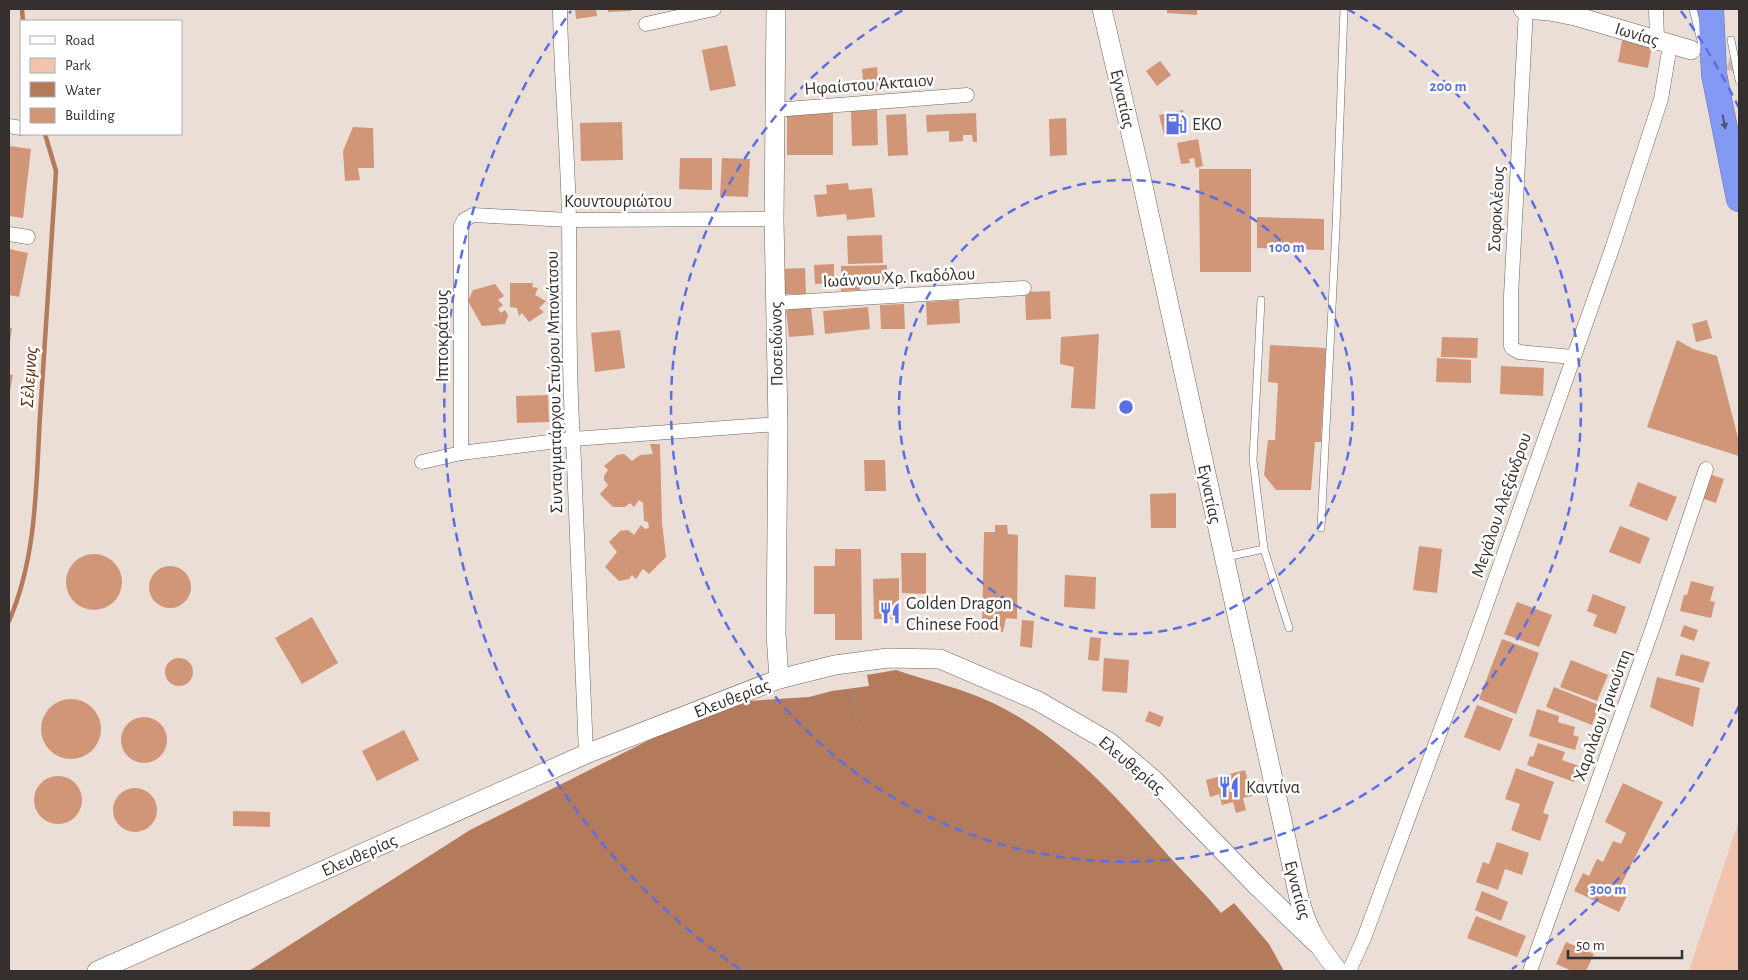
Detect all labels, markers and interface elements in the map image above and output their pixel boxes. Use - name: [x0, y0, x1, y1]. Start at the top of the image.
- street label: Ιωνίας: [1613, 19, 1661, 50]
- legend: [20, 20, 182, 135]
- text: Road: [65, 33, 95, 48]
- text: Park: [65, 58, 91, 73]
- street label: Εγνατίας: [1106, 68, 1139, 131]
- street label: Ηφαίστου Άκταιον: [804, 70, 935, 98]
- text: 200 m: [1429, 79, 1467, 94]
- text: Water: [65, 83, 101, 98]
- text: Building: [65, 108, 115, 123]
- fuel station icon: EKO: [1163, 111, 1189, 137]
- one-way arrow: [1720, 115, 1728, 130]
- place label: EKO: [1192, 116, 1222, 134]
- street label: Σοφοκλέους: [1486, 166, 1508, 253]
- street label: Κουντουριώτου: [564, 193, 672, 211]
- text: 100 m: [1269, 240, 1305, 255]
- street label: Συνταγματάρχου Σπύρου Μπονάτσου: [544, 251, 566, 513]
- street label: Ιωάννου Χρ. Γκαδόλου: [822, 265, 976, 291]
- street label: Ιπποκράτους: [434, 290, 452, 382]
- street label: Ποσειδώνος: [767, 302, 787, 386]
- water label: Σέλεμνος: [18, 346, 41, 408]
- centre of rings: [1117, 398, 1135, 416]
- street label: Μεγάλου Αλεξάνδρου: [1469, 430, 1535, 580]
- street label: Εγνατίας: [1194, 463, 1225, 526]
- place label: Golden Dragon Chinese Food: [906, 595, 1012, 634]
- restaurant icon: Golden Dragon Chinese Food: [877, 600, 903, 626]
- street label: Χαριλάου Τρικούπη: [1571, 647, 1635, 784]
- street label: Ελευθερίας: [691, 675, 773, 722]
- street label: Ελευθερίας: [1095, 732, 1168, 798]
- restaurant icon: Καντίνα: [1216, 774, 1242, 800]
- place label: Καντίνα: [1246, 778, 1300, 797]
- street label: Ελευθερίας: [319, 830, 400, 880]
- street label: Εγνατίας: [1281, 859, 1314, 922]
- text: 300 m: [1590, 882, 1626, 897]
- scale bar: [1568, 928, 1682, 960]
- text: 50 m: [1576, 938, 1605, 953]

